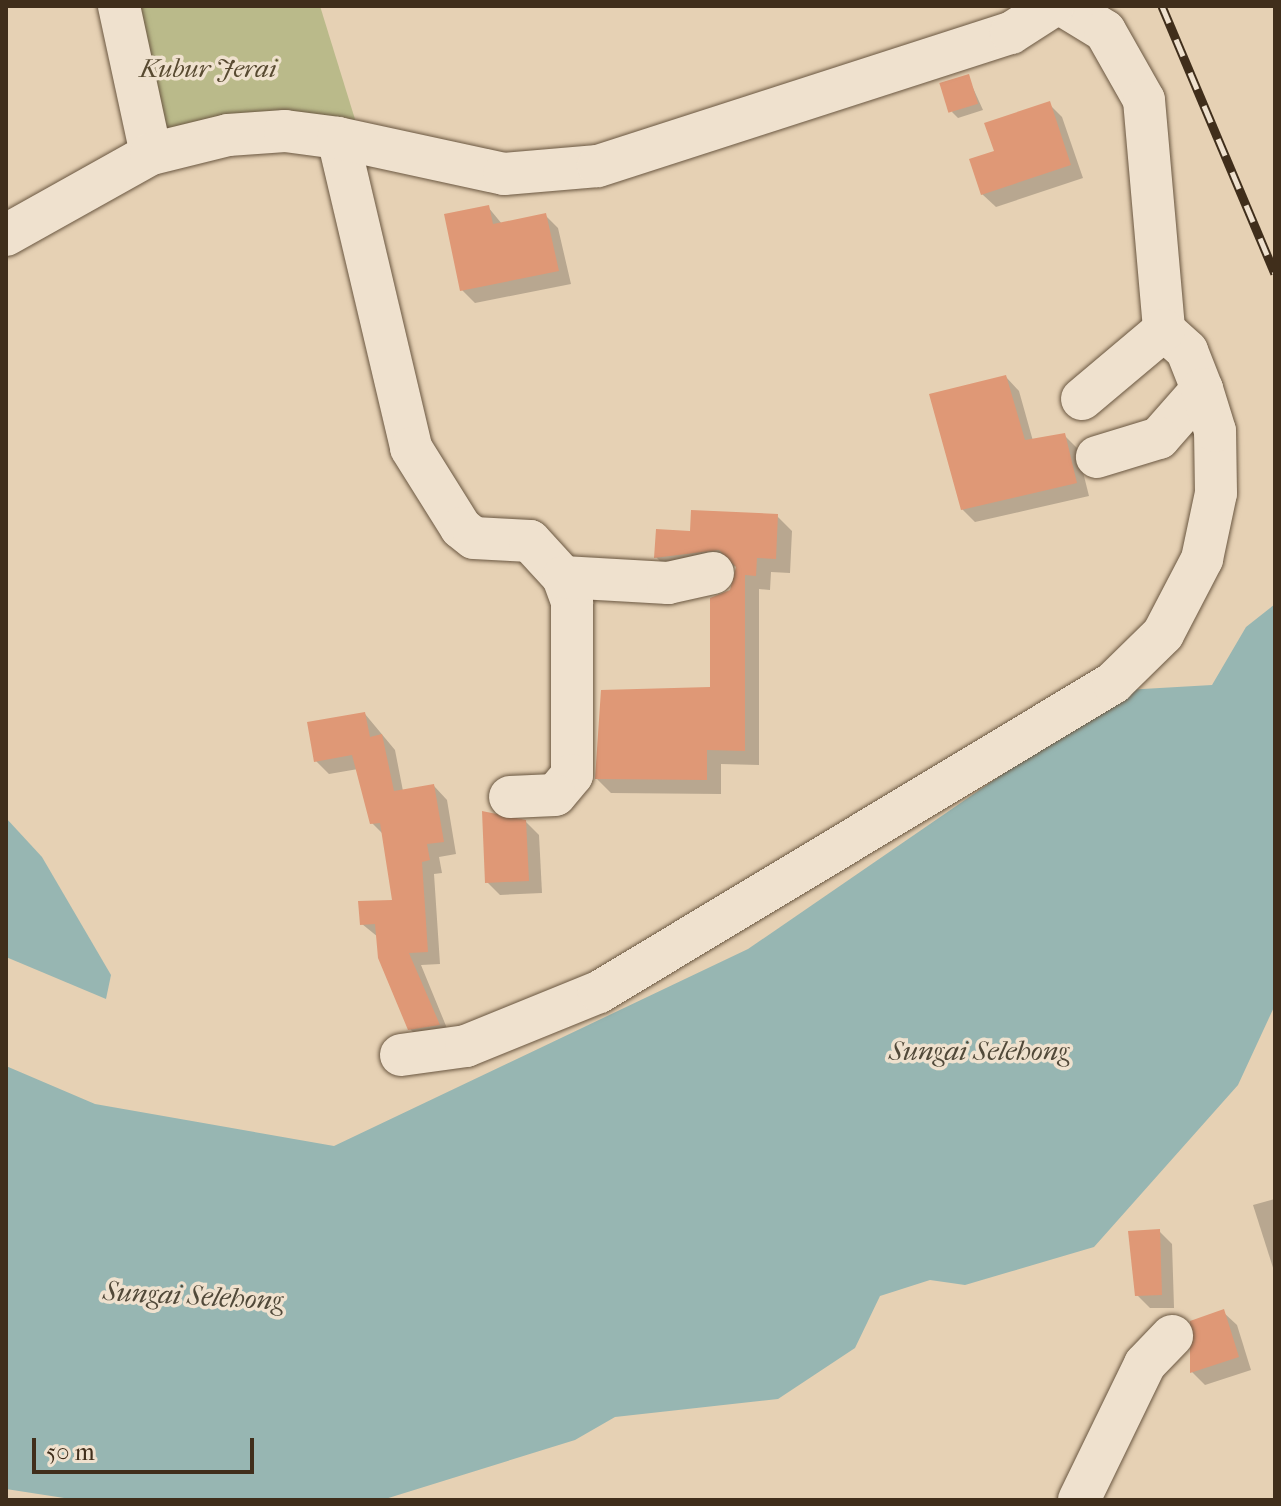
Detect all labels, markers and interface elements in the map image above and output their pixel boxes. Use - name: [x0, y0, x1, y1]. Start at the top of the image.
- park label: Kubur Jerai: [140, 53, 276, 85]
- water label: Sungai Selehong: [889, 1034, 1069, 1068]
- water label: Sungai Selehong: [102, 1275, 284, 1317]
- scale bar: [36, 1422, 258, 1472]
- text: 50 m: [46, 1438, 95, 1466]

